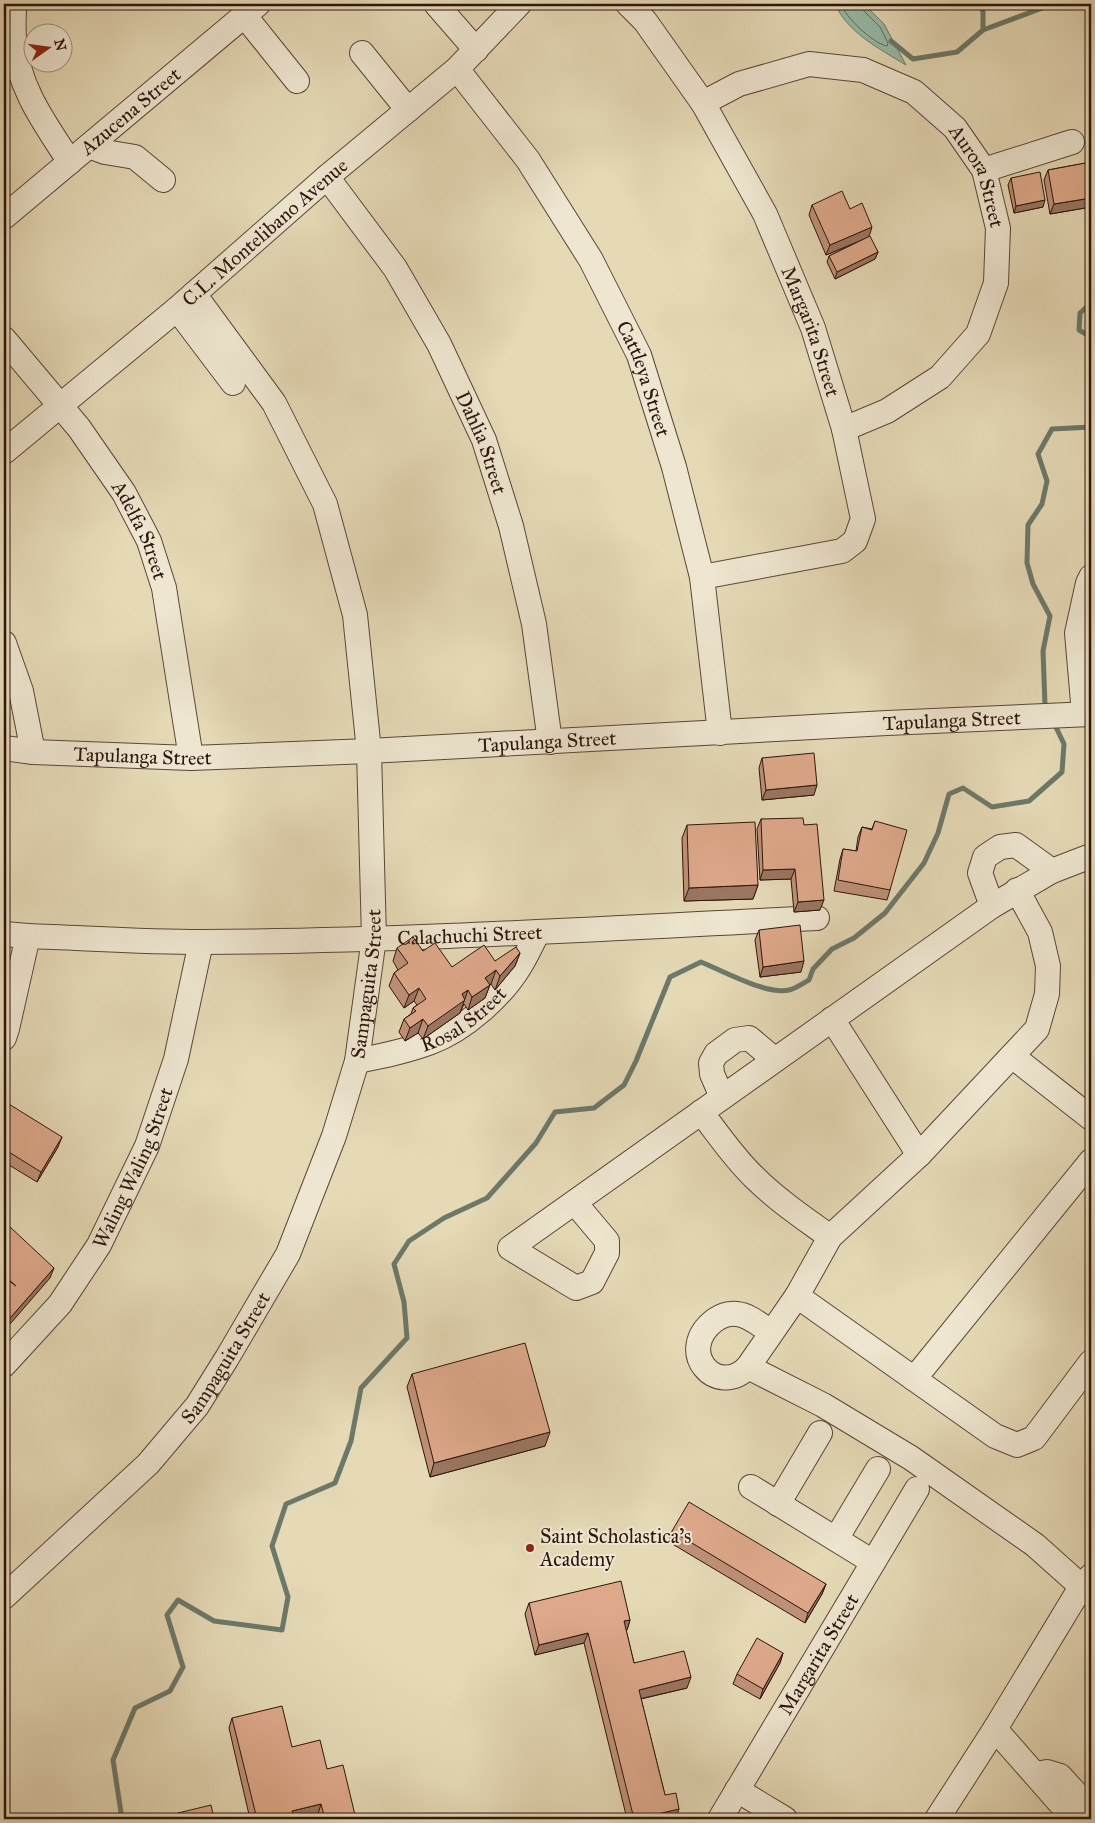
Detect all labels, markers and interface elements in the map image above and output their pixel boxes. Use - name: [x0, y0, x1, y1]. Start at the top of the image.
- north arrow: [22, 22, 72, 72]
- text: N: [50, 37, 70, 53]
- street label: Azucena Street: [75, 62, 185, 160]
- street label: Aurora Street: [944, 119, 1009, 230]
- street label: C.L. Montelibano Avenue: [177, 153, 352, 311]
- street label: Margarita Street: [776, 263, 845, 400]
- street label: Cattleya Street: [612, 317, 676, 440]
- street label: Dahlia Street: [451, 387, 512, 497]
- street label: Adelfa Street: [106, 475, 172, 582]
- street label: Tapulanga Street: [882, 705, 1021, 735]
- street label: Tapulanga Street: [478, 726, 617, 757]
- street label: Tapulanga Street: [73, 742, 212, 770]
- street label: Sampaguita Street: [345, 909, 386, 1060]
- street label: Calachuchi Street: [397, 920, 543, 950]
- street label: Rosal Street: [417, 982, 511, 1057]
- street label: Waling Waling Street: [87, 1084, 178, 1252]
- street label: Sampaguita Street: [175, 1288, 275, 1428]
- place label: Saint Scholastica's Academy: [539, 1524, 691, 1571]
- marker: Saint Scholastica's Academy: [524, 1542, 536, 1554]
- street label: Margarita Street: [773, 1589, 864, 1719]

